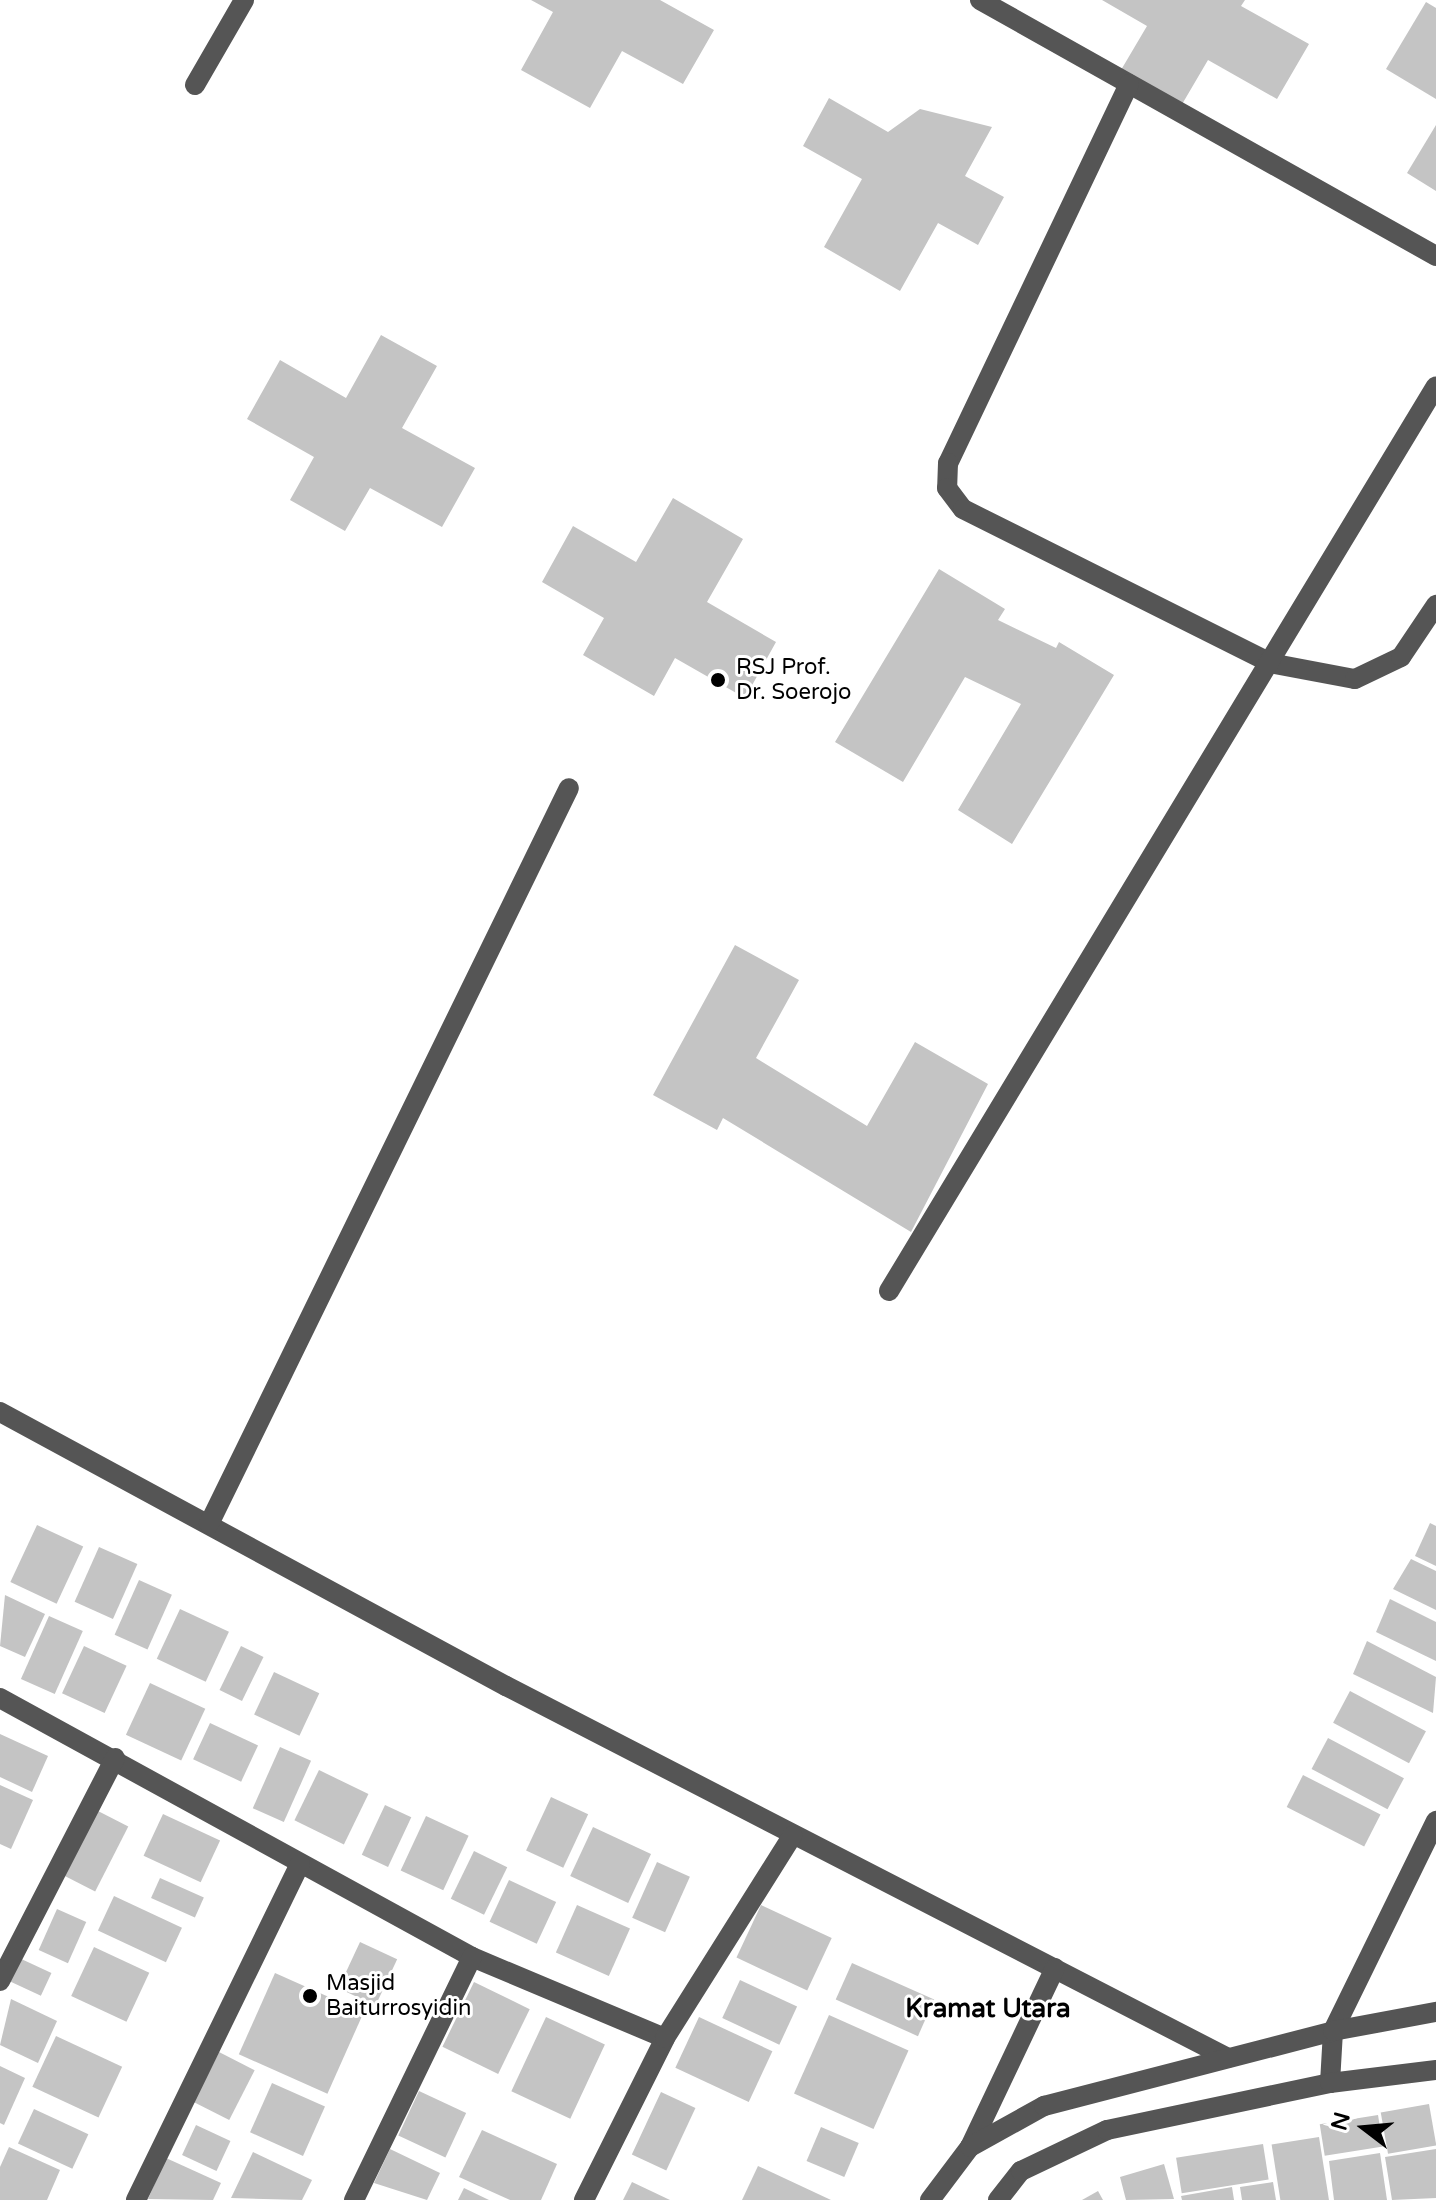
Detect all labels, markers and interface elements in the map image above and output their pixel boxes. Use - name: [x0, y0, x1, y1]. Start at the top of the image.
- place label: RSJ Prof. Dr. Soerojo: [736, 654, 851, 706]
- marker: RSJ Prof. Dr. Soerojo: [707, 669, 729, 691]
- place label: Masjid Baiturrosyidin: [326, 1970, 471, 2022]
- marker: Masjid Baiturrosyidin: [301, 1987, 319, 2005]
- district label: Kramat Utara: [905, 1993, 1071, 2025]
- north arrow: [1324, 2088, 1404, 2168]
- text: N: [1326, 2109, 1356, 2133]

